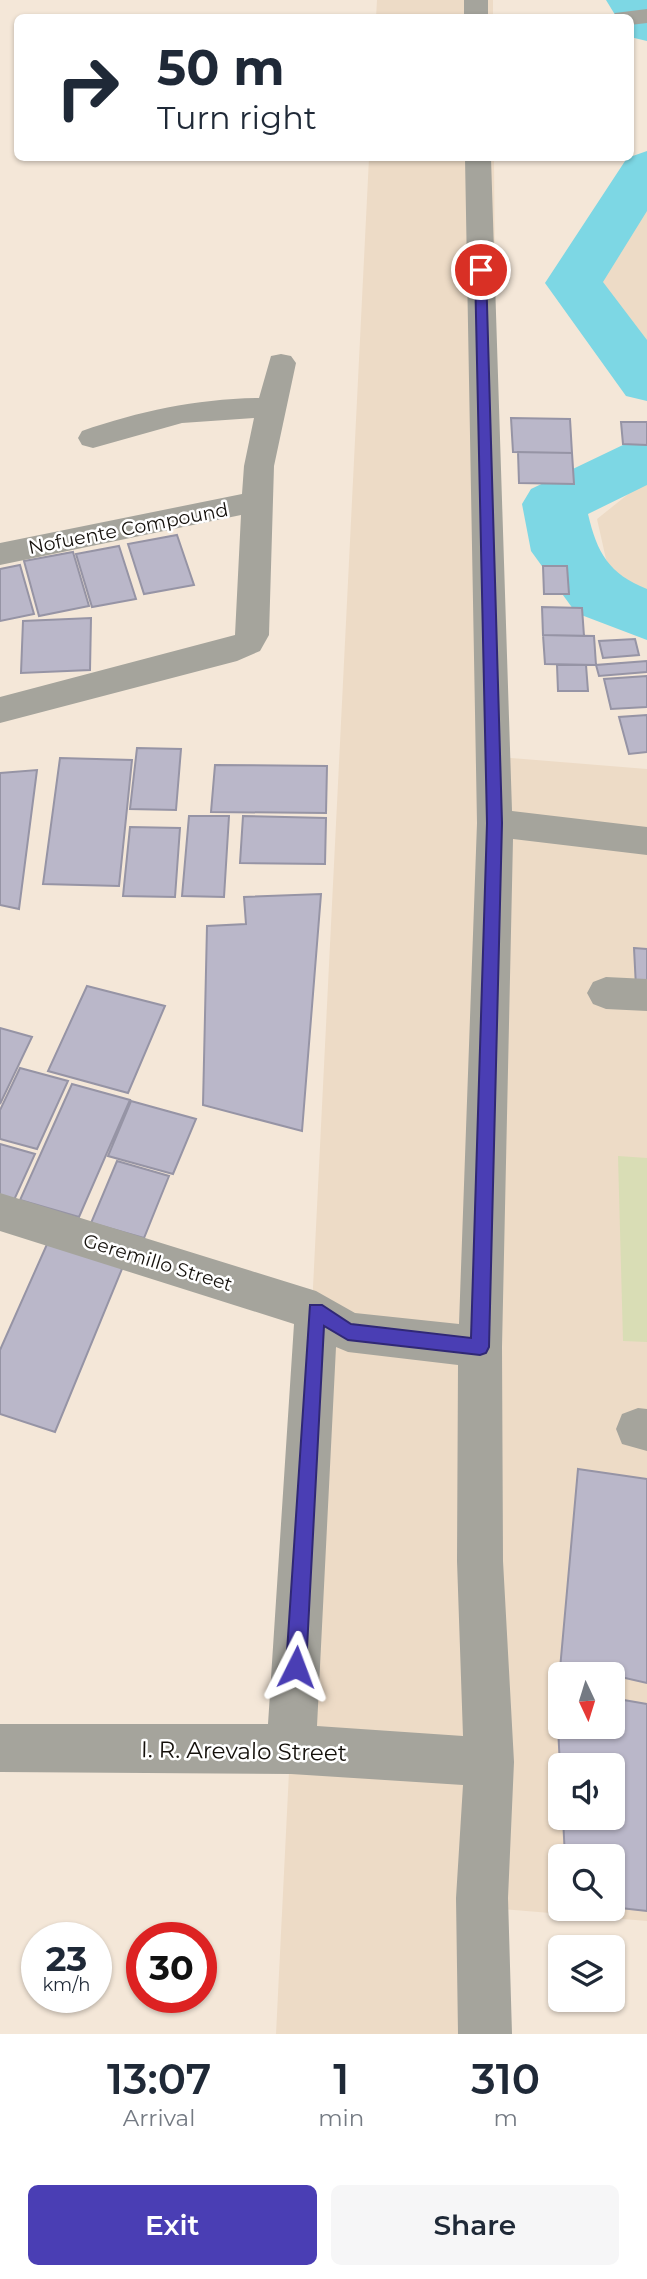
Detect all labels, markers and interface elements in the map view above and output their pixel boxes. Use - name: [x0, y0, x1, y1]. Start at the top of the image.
- text: 50 m: [157, 38, 285, 97]
- icon: right: [42, 42, 133, 133]
- text: Turn right: [157, 98, 317, 137]
- pin: [451, 240, 511, 300]
- icon: arrive: [462, 251, 500, 289]
- street label: Nofuente Compound: [26, 498, 230, 559]
- street label: Geremillo Street: [80, 1229, 236, 1296]
- position arrow: [259, 1630, 333, 1704]
- north arrow: [548, 1662, 625, 1740]
- map controls: [548, 1662, 625, 2012]
- street label: I. R. Arevalo Street: [141, 1735, 347, 1767]
- button: sound: [548, 1753, 625, 1830]
- button: search: [548, 1844, 625, 1921]
- speed limit sign: 30: [126, 1922, 217, 2013]
- button: layers: [548, 1935, 625, 2012]
- text: 23: [46, 1937, 87, 1980]
- text: km/h: [42, 1974, 91, 1996]
- text: 13:07: [107, 2053, 211, 2105]
- text: 1: [333, 2053, 349, 2105]
- text: 310: [471, 2053, 540, 2105]
- text: Arrival: [123, 2104, 195, 2132]
- text: min: [318, 2104, 364, 2132]
- text: m: [493, 2104, 518, 2132]
- button: Exit: [28, 2185, 317, 2265]
- button: Share: [331, 2185, 619, 2265]

